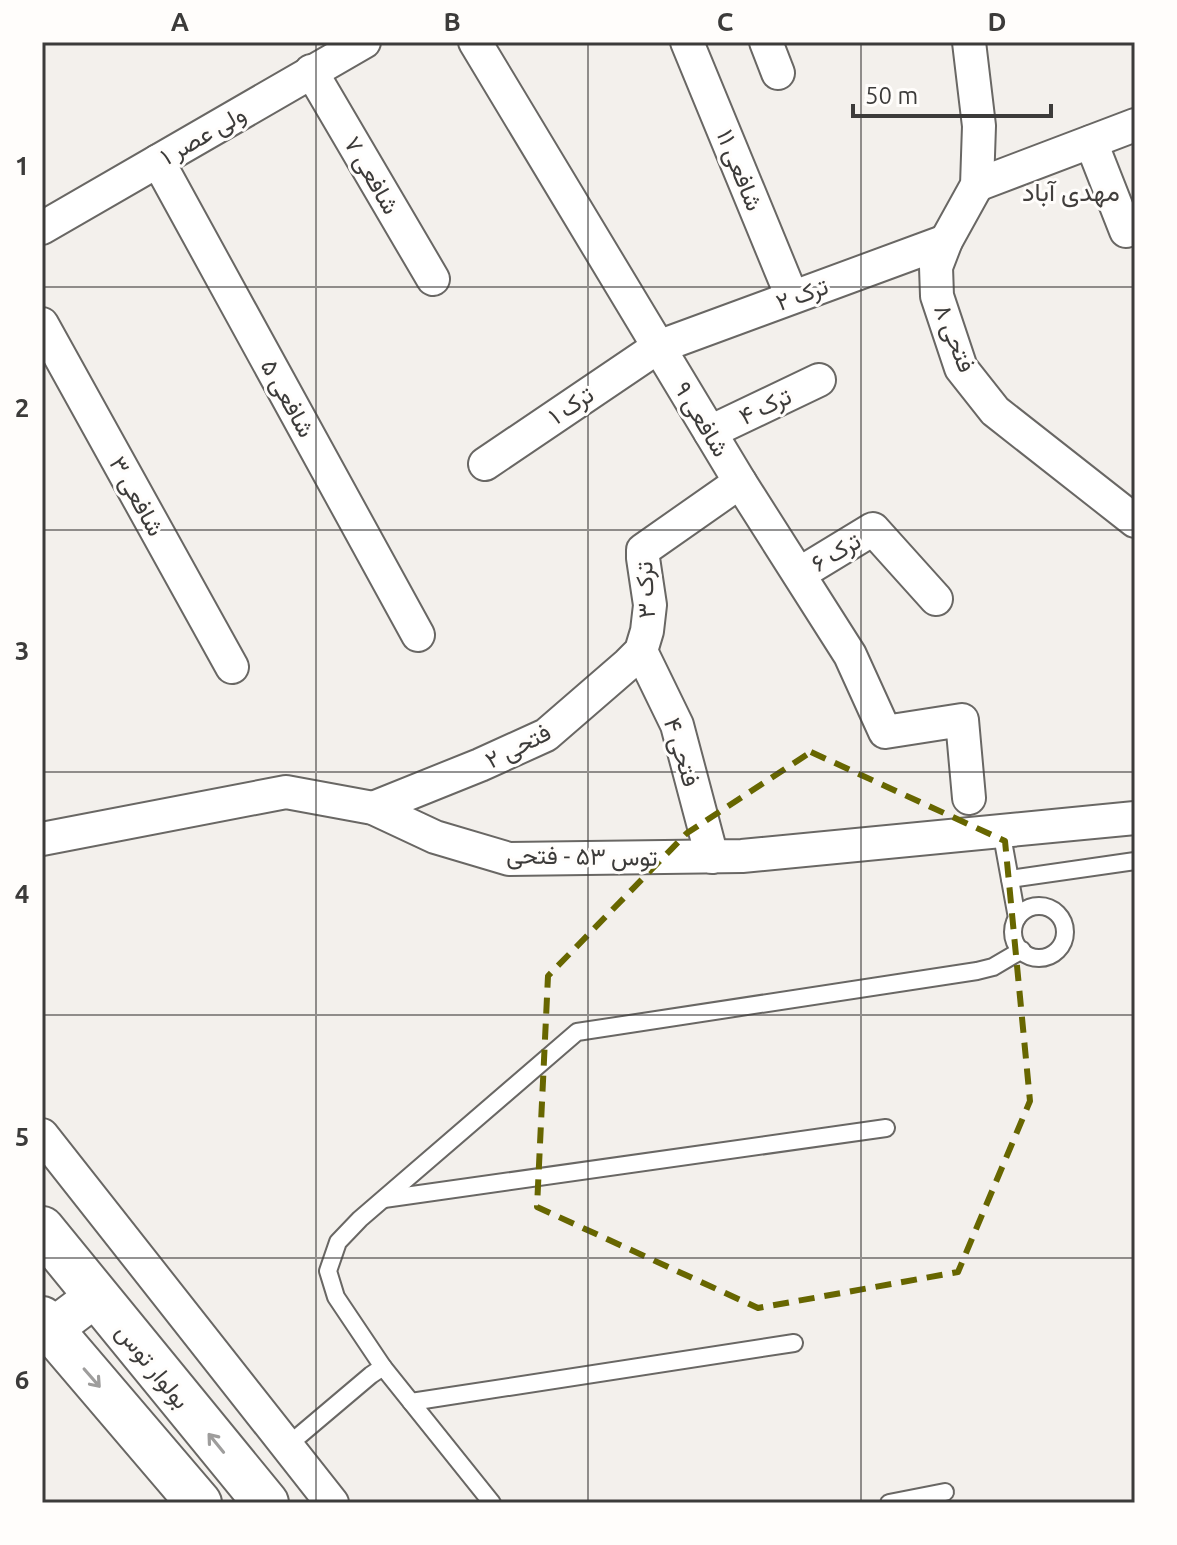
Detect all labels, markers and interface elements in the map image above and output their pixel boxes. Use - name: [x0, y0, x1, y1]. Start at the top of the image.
- text: A: [171, 7, 190, 36]
- text: B: [443, 7, 461, 36]
- text: C: [717, 7, 734, 36]
- text: D: [988, 7, 1006, 36]
- scale bar: [853, 68, 1051, 118]
- text: 50 m: [865, 82, 918, 109]
- street label: ولی عصر ۱: [156, 100, 251, 172]
- street label: شافعی ۱۱: [711, 126, 768, 215]
- street label: شافعی ۷: [338, 131, 405, 219]
- text: 1: [15, 151, 29, 180]
- district label: مهدی آباد: [1022, 177, 1120, 208]
- street label: ترک ۲: [772, 272, 832, 318]
- street label: فتحی ۸: [928, 300, 981, 376]
- street label: شافعی ۵: [255, 354, 320, 442]
- street label: شافعی ۹: [668, 377, 735, 462]
- street label: ترک ۱: [544, 380, 600, 431]
- street label: ترک ۴: [735, 382, 796, 432]
- text: 2: [15, 393, 29, 422]
- street label: شافعی ۳: [103, 451, 170, 541]
- street label: ترک ۶: [806, 527, 867, 579]
- street label: ترک ۳: [630, 561, 662, 619]
- text: 3: [15, 636, 29, 665]
- street label: فتحی ۴: [658, 714, 705, 790]
- street label: فتحی ۲: [481, 718, 556, 775]
- street label: توس ۵۳ - فتحی: [506, 841, 658, 873]
- text: 4: [15, 879, 29, 908]
- text: 5: [15, 1122, 29, 1151]
- street label: بولوار توس: [109, 1318, 195, 1415]
- text: 6: [15, 1365, 29, 1394]
- one-way arrow: [83, 1368, 101, 1388]
- one-way arrow: [207, 1433, 225, 1454]

